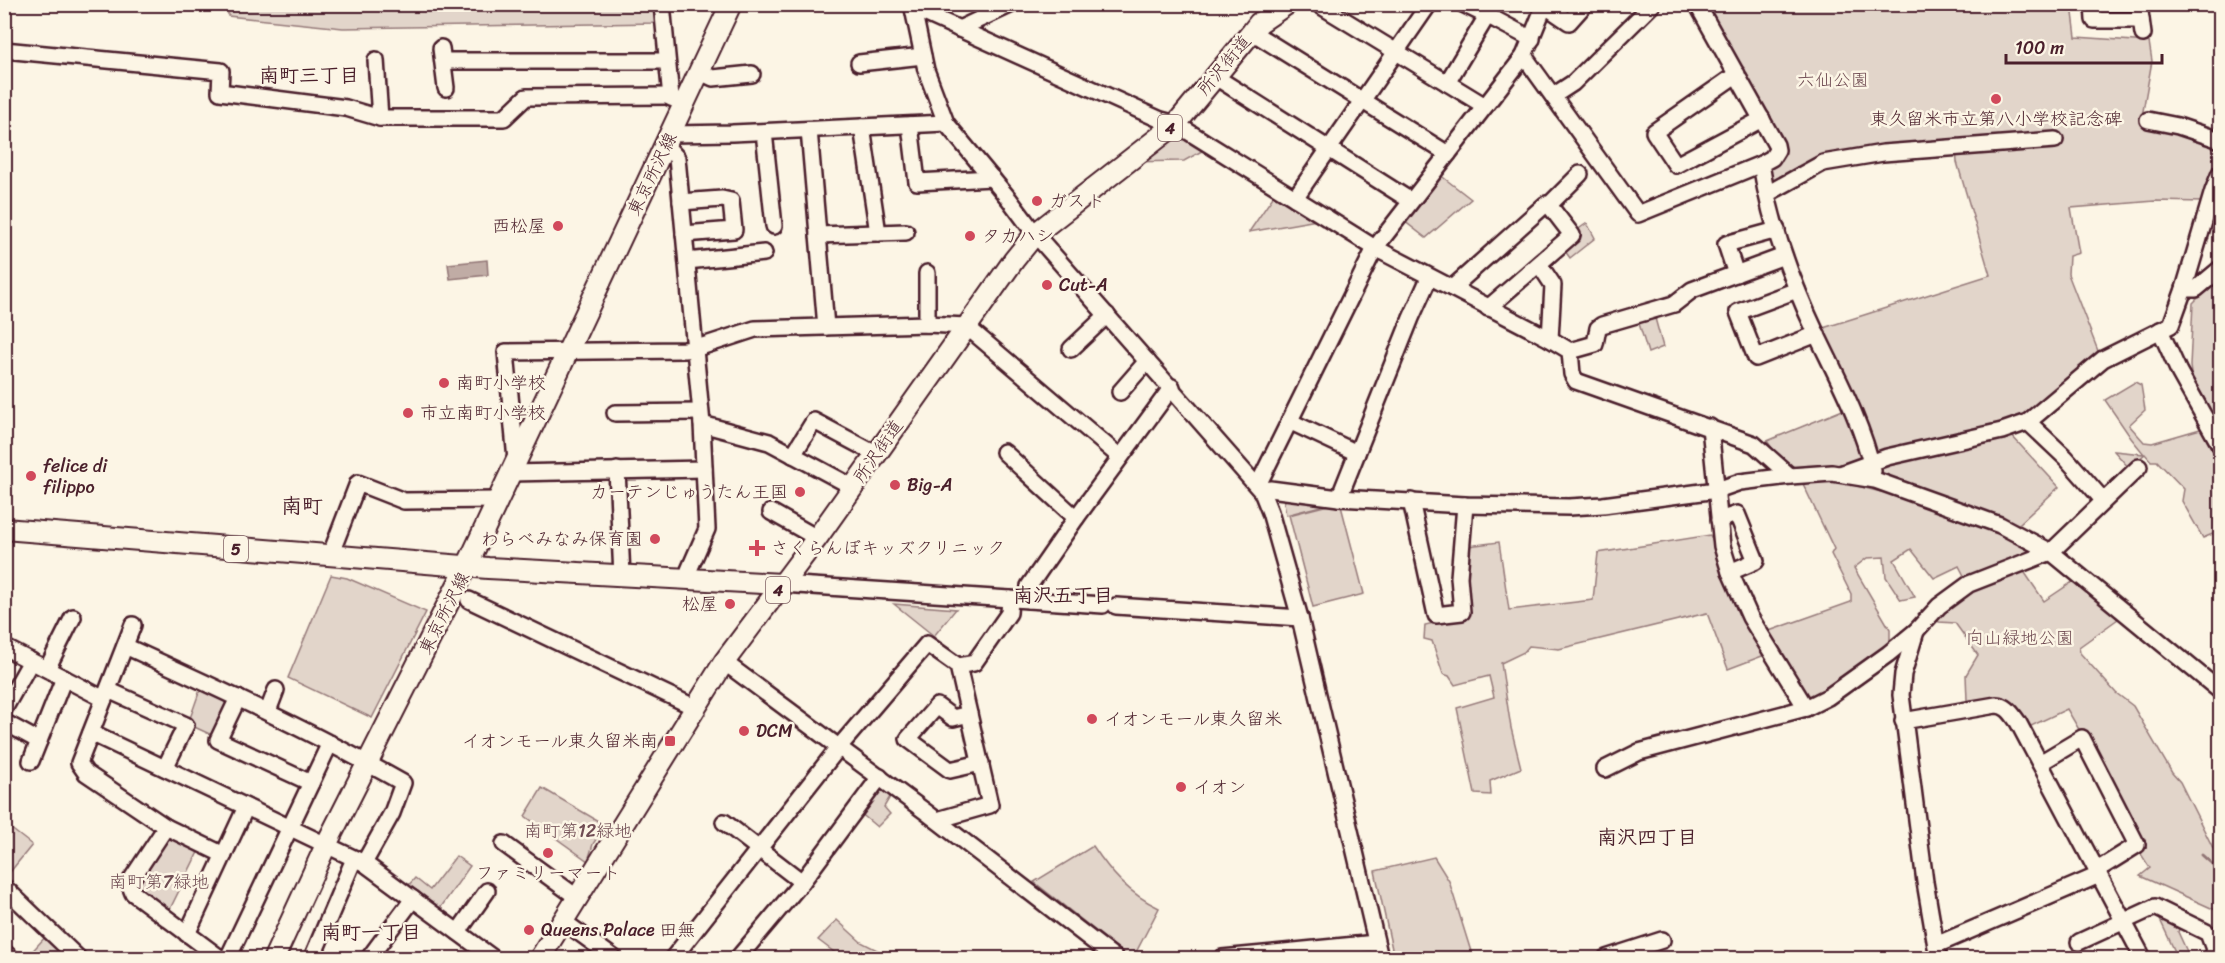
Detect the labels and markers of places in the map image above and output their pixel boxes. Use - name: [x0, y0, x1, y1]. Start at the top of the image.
- marker: 東久留米市立第八小学校記念碑: [1989, 92, 2003, 106]
- place label: 東久留米市立第八小学校記念碑: [1870, 103, 2122, 135]
- place label: ガスト: [1049, 185, 1105, 217]
- marker: ガスト: [1030, 194, 1044, 208]
- place label: 西松屋: [492, 210, 546, 242]
- marker: 西松屋: [551, 219, 565, 233]
- place label: タカハシ: [982, 220, 1054, 252]
- marker: タカハシ: [963, 229, 977, 243]
- place label: Cut-A: [1059, 269, 1108, 301]
- marker: Cut-A: [1040, 278, 1054, 292]
- place label: 南町小学校: [456, 367, 546, 399]
- marker: 南町小学校: [437, 376, 451, 390]
- place label: 市立南町小学校: [420, 397, 546, 429]
- marker: 市立南町小学校: [401, 406, 415, 420]
- place label: felice di filippo: [43, 450, 108, 503]
- marker: felice di filippo: [24, 469, 38, 483]
- place label: Big-A: [907, 469, 953, 501]
- place label: カーテンじゅうたん王国: [590, 476, 788, 508]
- marker: Big-A: [888, 478, 902, 492]
- marker: カーテンじゅうたん王国: [793, 485, 807, 499]
- place label: わらべみなみ保育園: [481, 523, 643, 555]
- marker: わらべみなみ保育園: [648, 532, 662, 546]
- place label: さくらんぼキッズクリニック: [771, 532, 1005, 564]
- marker: さくらんぼキッズクリニック: [748, 539, 766, 557]
- place label: 松屋: [682, 588, 718, 620]
- marker: 松屋: [723, 597, 737, 611]
- place label: イオンモール東久留米: [1104, 703, 1282, 735]
- marker: イオンモール東久留米: [1085, 712, 1099, 726]
- place label: DCM: [756, 715, 793, 747]
- marker: DCM: [737, 724, 751, 738]
- place label: イオンモール東久留米南: [462, 725, 658, 757]
- marker: イオンモール東久留米南: [663, 734, 677, 748]
- place label: イオン: [1193, 771, 1246, 803]
- marker: イオン: [1174, 780, 1188, 794]
- marker: ファミリーマート: [541, 846, 555, 860]
- place label: ファミリーマート: [476, 857, 620, 889]
- place label: Queens Palace 田無: [541, 914, 695, 946]
- marker: Queens Palace 田無: [522, 923, 536, 937]

